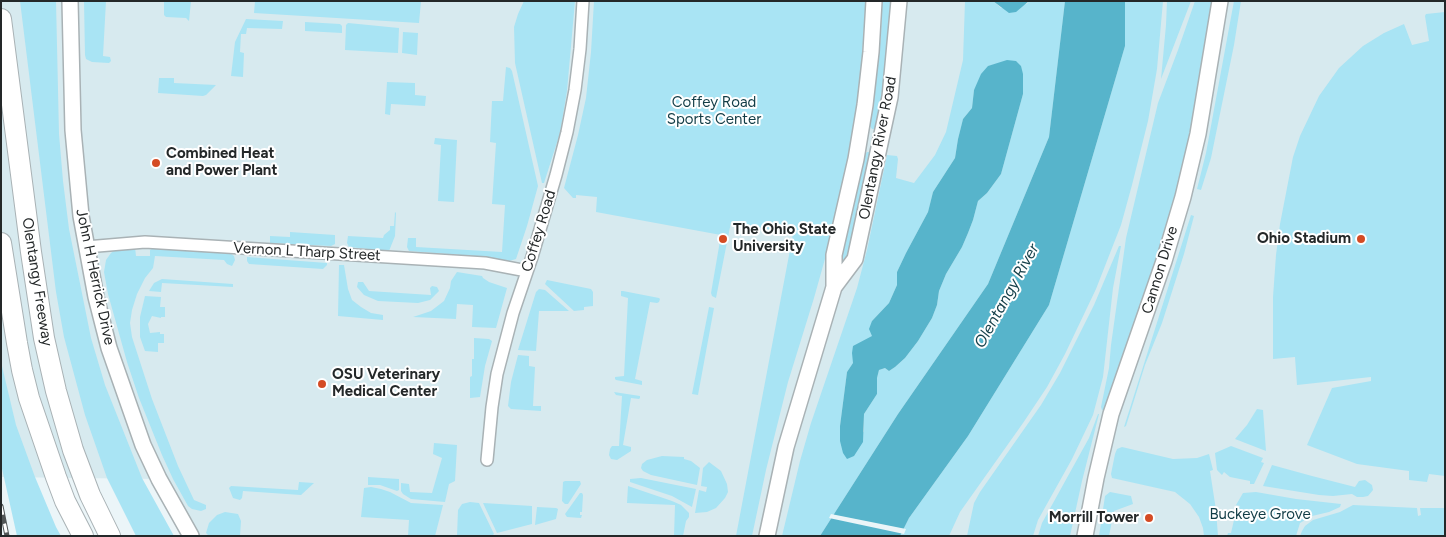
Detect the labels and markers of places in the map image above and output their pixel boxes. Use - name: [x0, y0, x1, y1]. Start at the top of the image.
- place label: Combined Heat and Power Plant: [166, 145, 277, 180]
- marker: Combined Heat and Power Plant: [150, 157, 162, 169]
- place label: The Ohio State University: [733, 221, 836, 256]
- place label: Ohio Stadium: [1257, 230, 1351, 248]
- marker: The Ohio State University: [717, 233, 729, 245]
- marker: Ohio Stadium: [1355, 233, 1367, 245]
- place label: OSU Veterinary Medical Center: [332, 366, 440, 401]
- marker: OSU Veterinary Medical Center: [316, 378, 328, 390]
- place label: Morrill Tower: [1049, 509, 1139, 527]
- marker: Morrill Tower: [1143, 512, 1155, 524]

